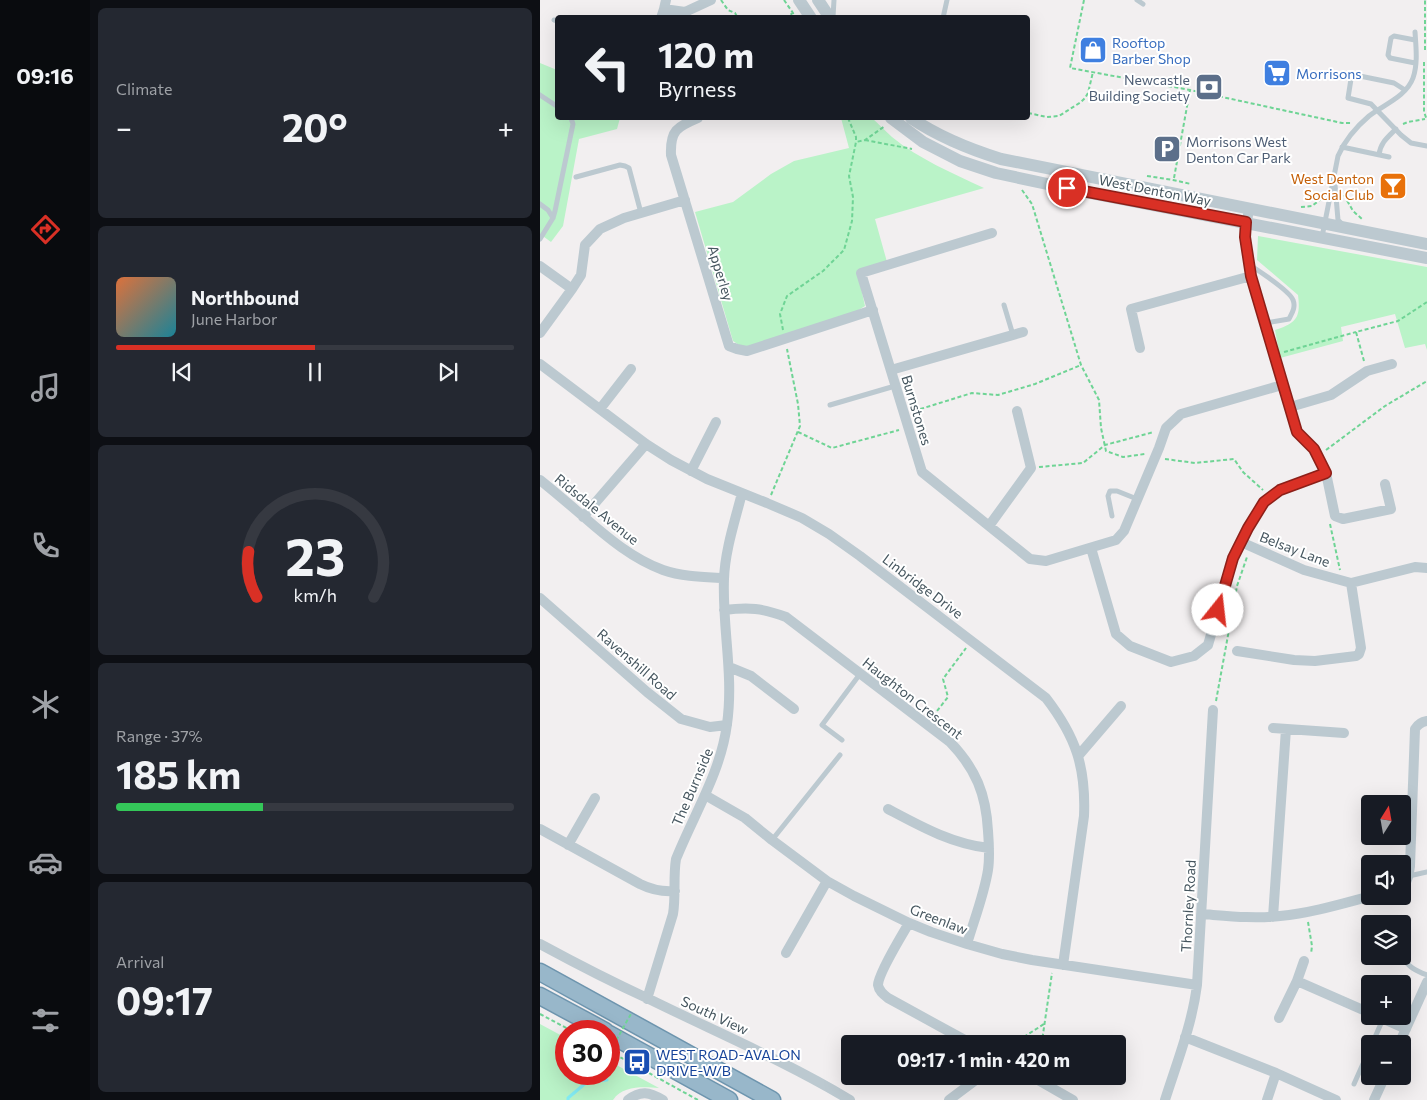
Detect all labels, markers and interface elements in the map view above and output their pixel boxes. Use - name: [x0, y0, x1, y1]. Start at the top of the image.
- text: 120 m: [658, 32, 754, 75]
- place label: Rooftop Barber Shop: [1112, 34, 1191, 67]
- icon: left: [575, 35, 640, 100]
- shop icon: Rooftop Barber Shop: [1078, 35, 1108, 65]
- supermarket icon: Morrisons: [1262, 58, 1292, 88]
- text: 09:16: [16, 62, 74, 89]
- place label: Morrisons: [1296, 65, 1362, 82]
- place label: Newcastle Building Society: [1089, 71, 1190, 104]
- bank icon: Newcastle Building Society: [1194, 72, 1224, 102]
- text: Byrness: [658, 75, 736, 102]
- text: Climate: [116, 79, 172, 98]
- text: 20°: [282, 103, 348, 150]
- text: −: [116, 110, 132, 144]
- text: +: [498, 110, 514, 144]
- place label: Morrisons West Denton Car Park: [1186, 133, 1291, 166]
- parking icon: Morrisons West Denton Car Park: [1152, 134, 1182, 164]
- pin: [1046, 167, 1088, 209]
- place label: West Denton Social Club: [1291, 170, 1374, 203]
- street label: West Denton Way: [1098, 171, 1212, 209]
- bar icon: West Denton Social Club: [1378, 171, 1408, 201]
- icon: arrive: [1053, 174, 1081, 202]
- icon: directions: [28, 212, 63, 247]
- street label: Apperley: [705, 243, 737, 303]
- text: Northbound: [191, 286, 299, 309]
- text: June Harbor: [191, 309, 277, 328]
- icon: previous: [168, 358, 196, 386]
- icon: pause: [301, 358, 329, 386]
- icon: next: [434, 358, 462, 386]
- icon: music: [28, 370, 63, 405]
- street label: Burnstones: [898, 373, 936, 447]
- street label: Ridsdale Avenue: [552, 470, 642, 548]
- text: 23: [285, 523, 345, 587]
- icon: phone: [28, 528, 63, 563]
- street label: Belsay Lane: [1257, 528, 1333, 570]
- street label: Linbridge Drive: [879, 550, 967, 622]
- position arrow: [1191, 583, 1243, 635]
- text: km/h: [293, 584, 337, 606]
- street label: Ravenshill Road: [594, 625, 680, 703]
- street label: Haughton Crescent: [859, 654, 967, 743]
- icon: climate: [28, 687, 63, 722]
- text: Range · 37%: [116, 726, 203, 745]
- street label: The Burnside: [668, 745, 716, 829]
- text: 185 km: [116, 750, 241, 797]
- north arrow: [1361, 795, 1411, 845]
- map controls: [1361, 795, 1411, 1085]
- icon: car: [28, 845, 63, 880]
- button: sound: [1361, 855, 1411, 905]
- street label: Thornley Road: [1177, 859, 1199, 953]
- street label: Greenlaw: [908, 900, 970, 938]
- button: layers: [1361, 915, 1411, 965]
- text: Arrival: [116, 952, 164, 971]
- button: +: [1361, 975, 1411, 1025]
- text: 09:17: [116, 976, 213, 1023]
- street label: South View: [679, 992, 751, 1038]
- icon: filters: [28, 1003, 63, 1038]
- speed limit sign: 30: [555, 1020, 620, 1085]
- button: −: [1361, 1035, 1411, 1085]
- place label: WEST ROAD-AVALON DRIVE-W/B: [656, 1046, 801, 1079]
- bus stop icon: WEST ROAD-AVALON DRIVE-W/B: [622, 1047, 652, 1077]
- text: 09:17 · 1 min · 420 m: [897, 1048, 1070, 1071]

